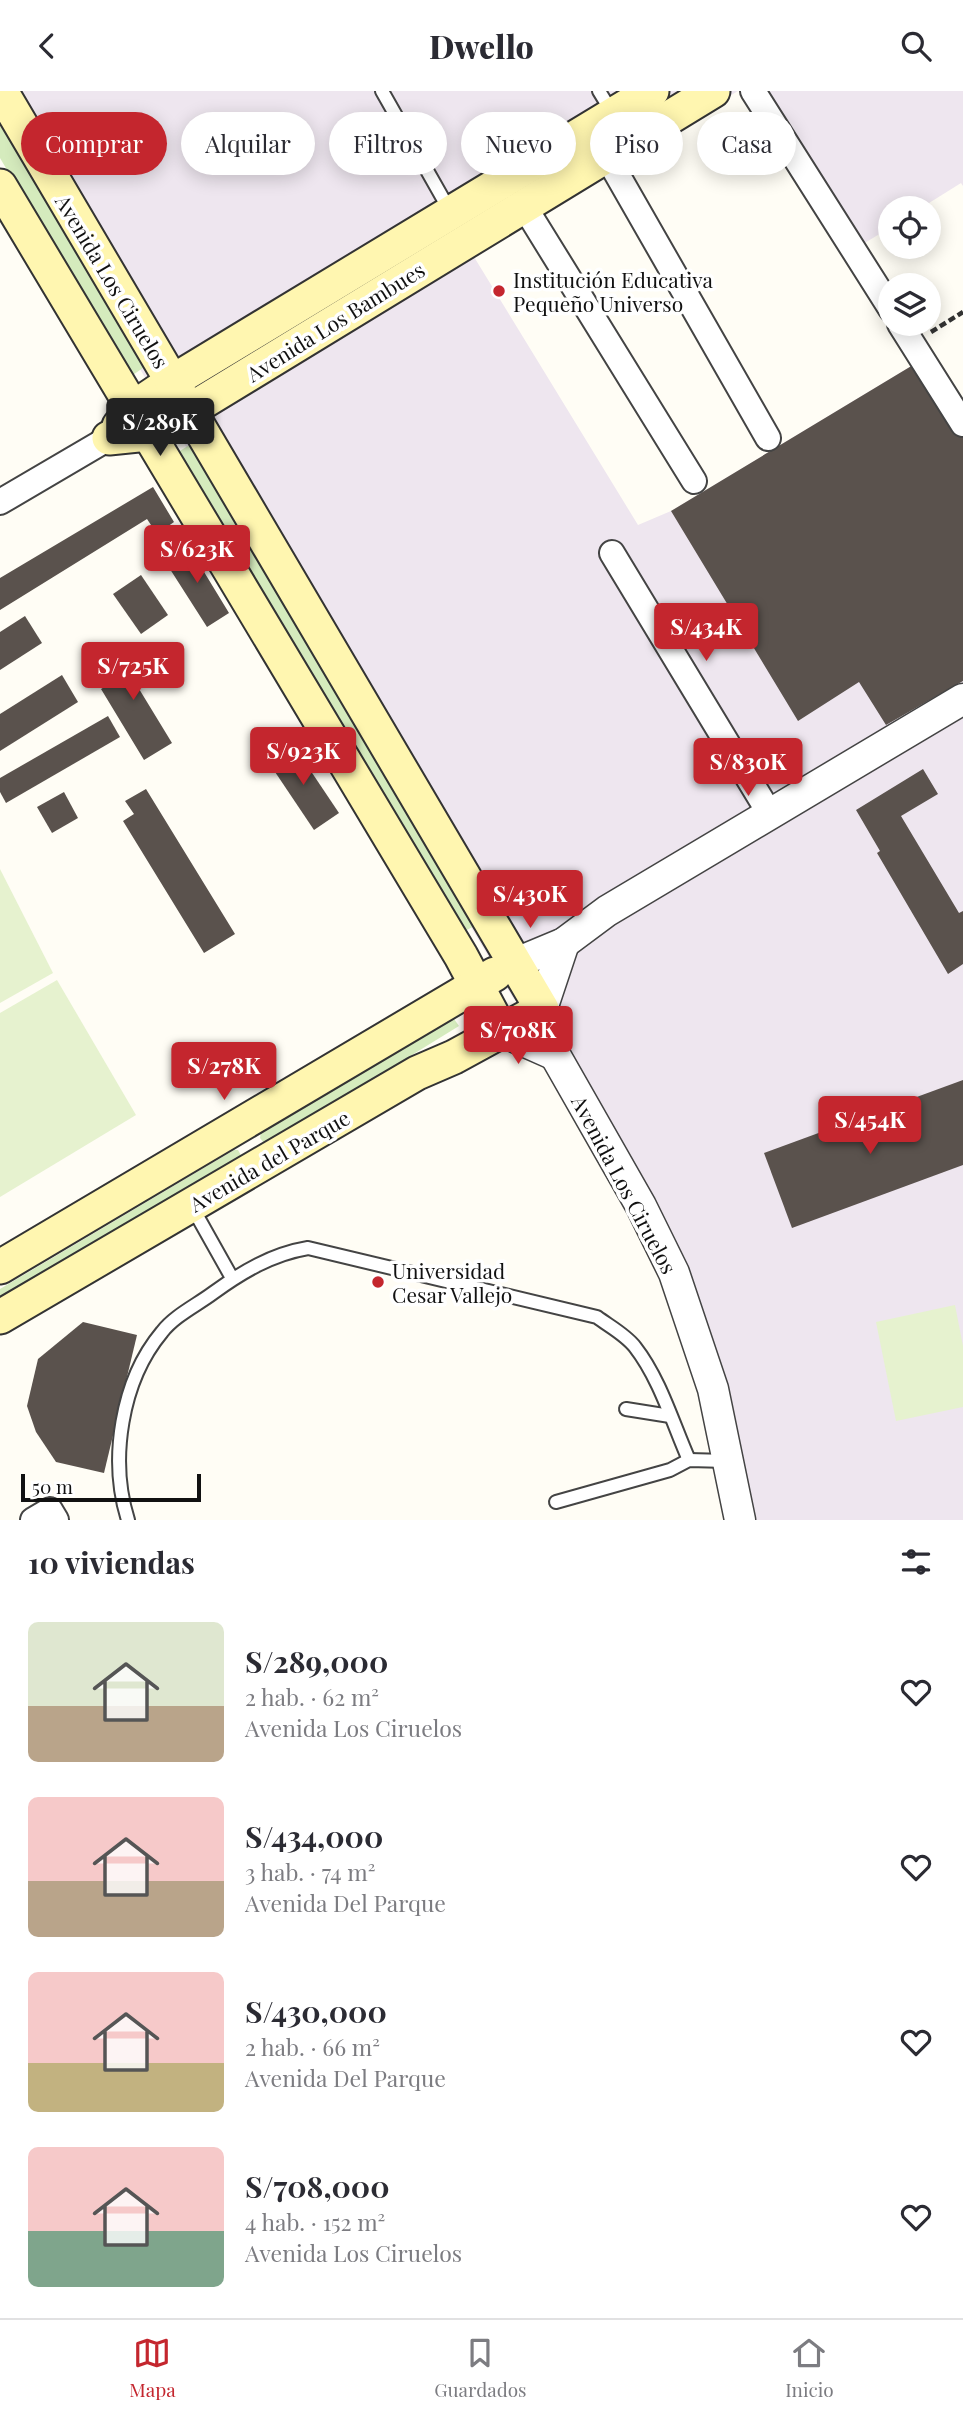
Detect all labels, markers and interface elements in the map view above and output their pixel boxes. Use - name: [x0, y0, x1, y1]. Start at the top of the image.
- text: Dwello: [429, 24, 534, 67]
- icon: back: [28, 27, 66, 65]
- icon: search: [897, 27, 935, 65]
- chip: Comprar: [21, 112, 167, 175]
- chip: Alquilar: [181, 112, 315, 175]
- chip: Filtros: [329, 112, 447, 175]
- chip: Nuevo: [461, 112, 576, 175]
- chip: Piso: [590, 112, 683, 175]
- chip: Casa: [697, 112, 796, 175]
- street label: Avenida Los Ciruelos: [49, 188, 176, 373]
- map controls: [878, 196, 941, 336]
- button: locate: [878, 196, 941, 259]
- street label: Avenida Los Bambues: [240, 255, 429, 388]
- place label: Institución Educativa Pequeño Universo: [513, 265, 713, 317]
- button: layers: [878, 273, 941, 336]
- marker: Institución Educativa Pequeño Universo: [491, 283, 507, 299]
- pin: S/289K: [103, 399, 217, 458]
- text: S/289K: [122, 405, 198, 436]
- pin: S/623K: [140, 525, 254, 585]
- text: S/623K: [160, 532, 234, 563]
- pin: S/434K: [649, 603, 763, 663]
- text: S/434K: [670, 610, 742, 641]
- pin: S/725K: [76, 643, 190, 702]
- text: S/725K: [97, 649, 169, 680]
- pin: S/923K: [246, 727, 360, 787]
- text: S/923K: [266, 734, 340, 765]
- pin: S/830K: [691, 739, 805, 798]
- text: S/830K: [709, 745, 787, 776]
- pin: S/430K: [473, 871, 587, 930]
- text: S/430K: [493, 877, 567, 908]
- pin: S/708K: [461, 1007, 575, 1066]
- text: S/708K: [480, 1013, 556, 1044]
- pin: S/278K: [167, 1042, 281, 1102]
- text: S/278K: [187, 1049, 261, 1080]
- street label: Avenida Los Ciruelos: [566, 1089, 684, 1278]
- pin: S/454K: [813, 1097, 927, 1156]
- street label: Avenida del Parque: [183, 1103, 354, 1218]
- text: S/454K: [834, 1103, 906, 1134]
- place label: Universidad Cesar Vallejo: [392, 1256, 512, 1308]
- marker: Universidad Cesar Vallejo: [370, 1274, 386, 1290]
- scale bar: [21, 1471, 201, 1503]
- text: 50 m: [32, 1473, 73, 1499]
- text: 10 viviendas: [28, 1542, 195, 1582]
- icon: filters: [897, 1543, 935, 1581]
- text: S/289,000: [245, 1641, 388, 1681]
- icon: home: [84, 1650, 168, 1734]
- icon: heart: [897, 1673, 935, 1711]
- text: 2 hab. · 62 m²: [245, 1681, 379, 1712]
- text: Avenida Los Ciruelos: [245, 1712, 462, 1743]
- text: S/434,000: [245, 1816, 383, 1856]
- icon: home: [84, 1825, 168, 1909]
- icon: heart: [897, 1848, 935, 1886]
- text: 3 hab. · 74 m²: [245, 1856, 376, 1887]
- text: Avenida Del Parque: [245, 1887, 446, 1918]
- text: S/430,000: [245, 1991, 387, 2031]
- icon: home: [84, 2000, 168, 2084]
- icon: heart: [897, 2023, 935, 2061]
- text: 2 hab. · 66 m²: [245, 2031, 380, 2062]
- text: Avenida Del Parque: [245, 2062, 446, 2093]
- text: S/708,000: [245, 2166, 390, 2206]
- icon: home: [84, 2175, 168, 2259]
- icon: heart: [897, 2198, 935, 2236]
- text: 4 hab. · 152 m²: [245, 2206, 385, 2237]
- text: Avenida Los Ciruelos: [245, 2237, 462, 2268]
- tab: Mapa: [129, 2334, 176, 2402]
- tab: Guardados: [434, 2334, 527, 2402]
- tab: Inicio: [785, 2334, 834, 2402]

